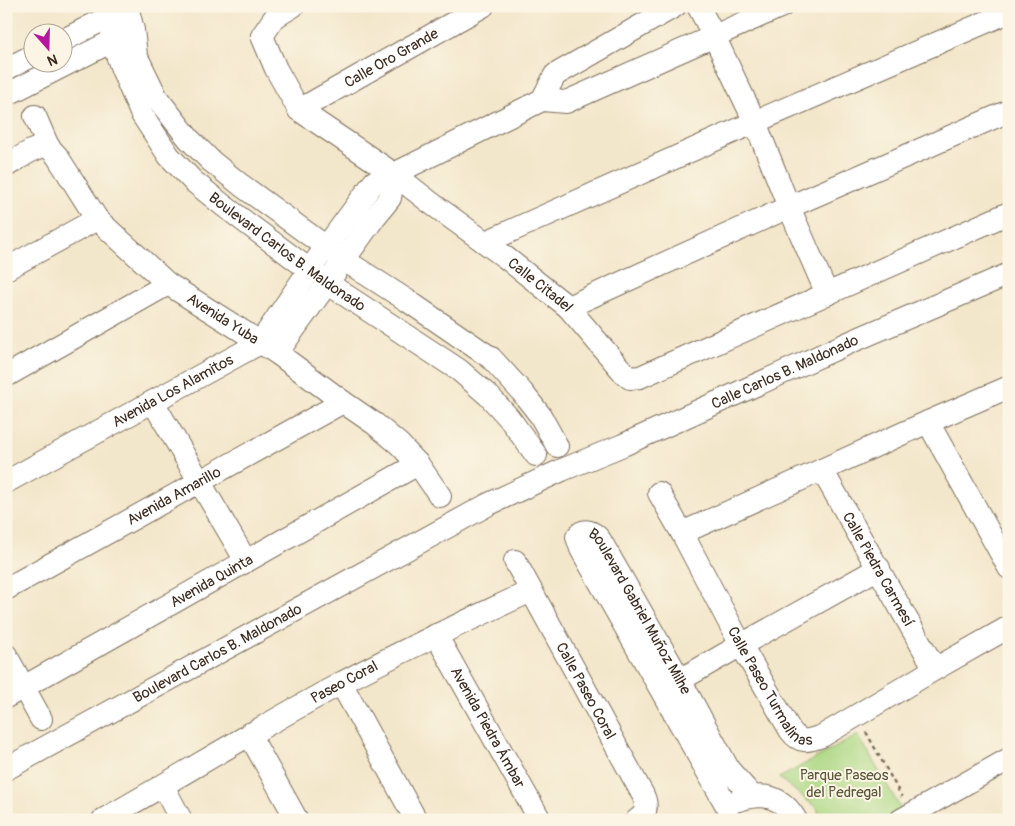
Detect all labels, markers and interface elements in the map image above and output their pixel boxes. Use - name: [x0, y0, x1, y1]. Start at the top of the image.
- north arrow: [22, 22, 72, 72]
- street label: Calle Oro Grande: [341, 24, 443, 92]
- text: N: [45, 50, 60, 69]
- street label: Boulevard Carlos B. Maldonado: [205, 188, 369, 316]
- street label: Calle Citadel: [504, 254, 577, 316]
- street label: Avenida Yuba: [183, 289, 262, 349]
- street label: Calle Carlos B. Maldonado: [709, 331, 861, 414]
- street label: Avenida Los Alamitos: [109, 350, 237, 432]
- street label: Avenida Amarillo: [124, 463, 224, 530]
- street label: Calle Piedra Carmesí: [838, 509, 918, 630]
- street label: Boulevard Gabriel Muñoz Milhe: [585, 524, 695, 698]
- street label: Avenida Quinta: [167, 550, 256, 612]
- street label: Boulevard Carlos B. Maldonado: [130, 600, 305, 707]
- street label: Calle Paseo Turmalinas: [723, 624, 814, 750]
- street label: Calle Paseo Coral: [551, 639, 620, 743]
- street label: Paseo Coral: [308, 657, 381, 708]
- street label: Avenida Piedra Ámbar: [446, 664, 529, 792]
- park label: Parque Paseos del Pedregal: [800, 766, 889, 802]

